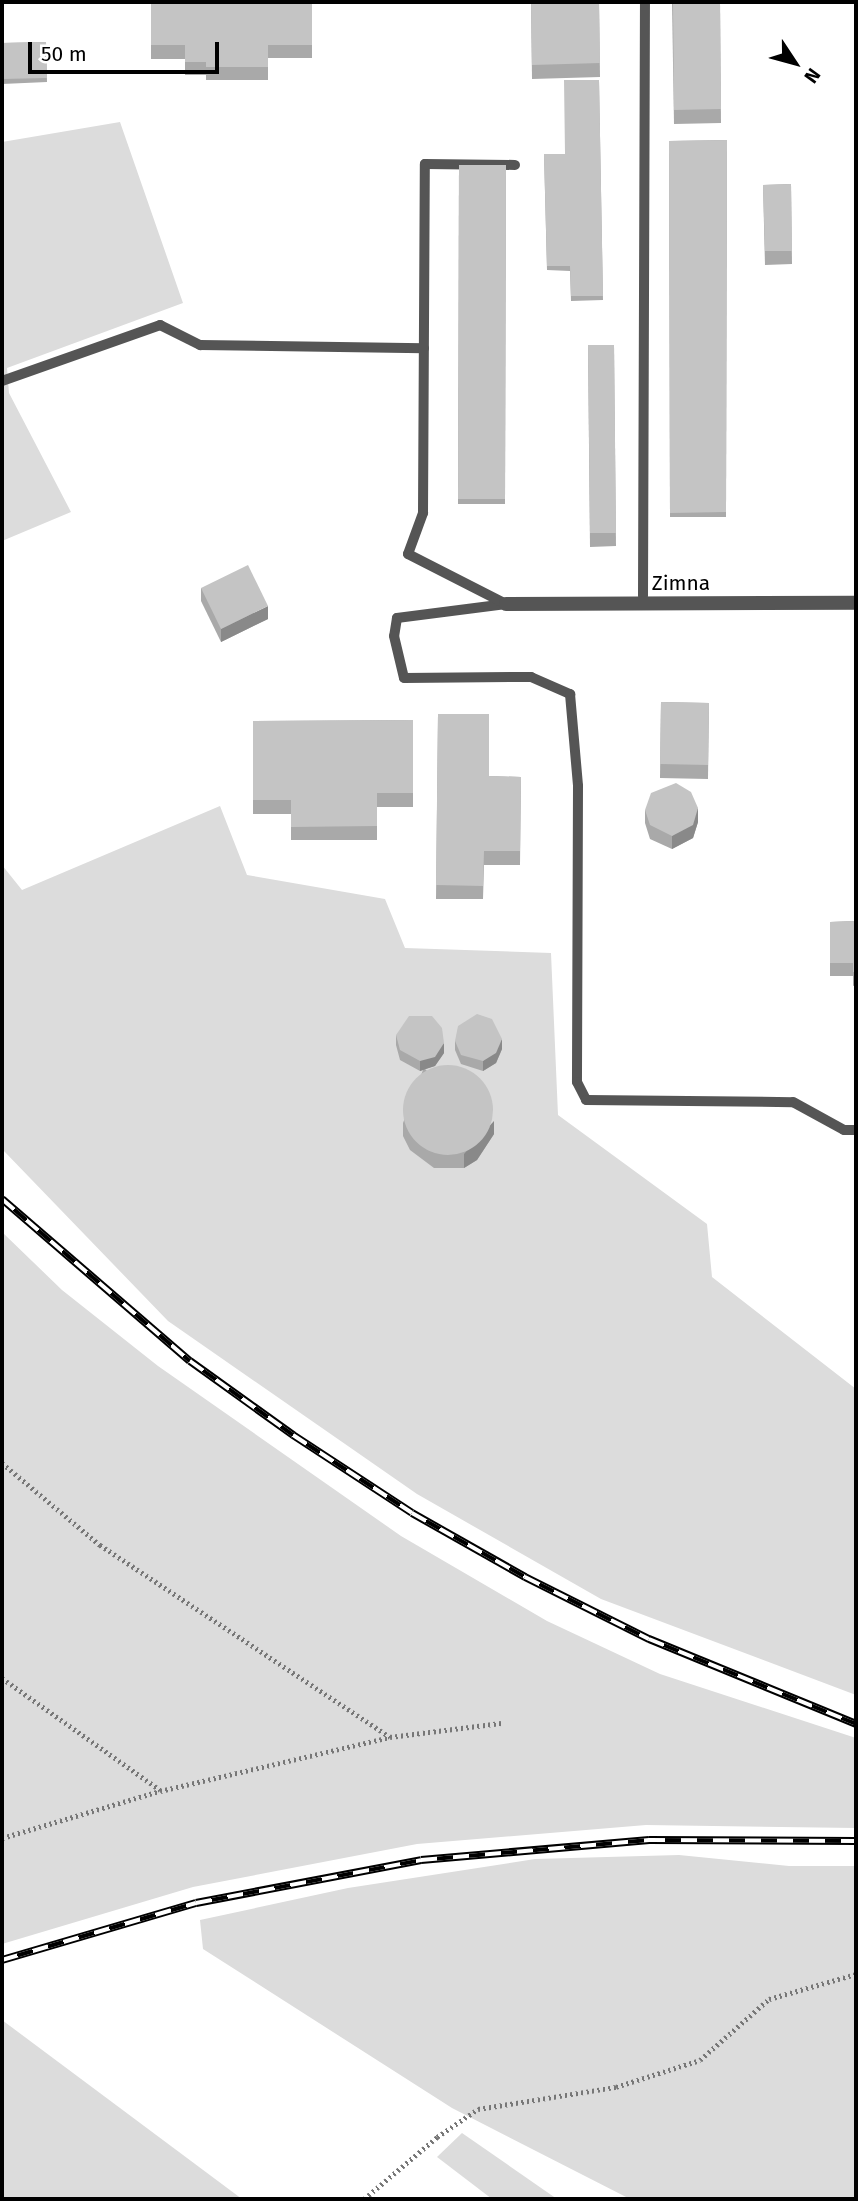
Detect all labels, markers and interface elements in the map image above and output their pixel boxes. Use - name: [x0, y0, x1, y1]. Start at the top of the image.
- scale bar: [32, 28, 222, 72]
- north arrow: [760, 28, 830, 98]
- text: 50 m: [41, 41, 87, 67]
- text: N: [799, 64, 825, 87]
- street label: Zimna: [652, 570, 710, 596]

